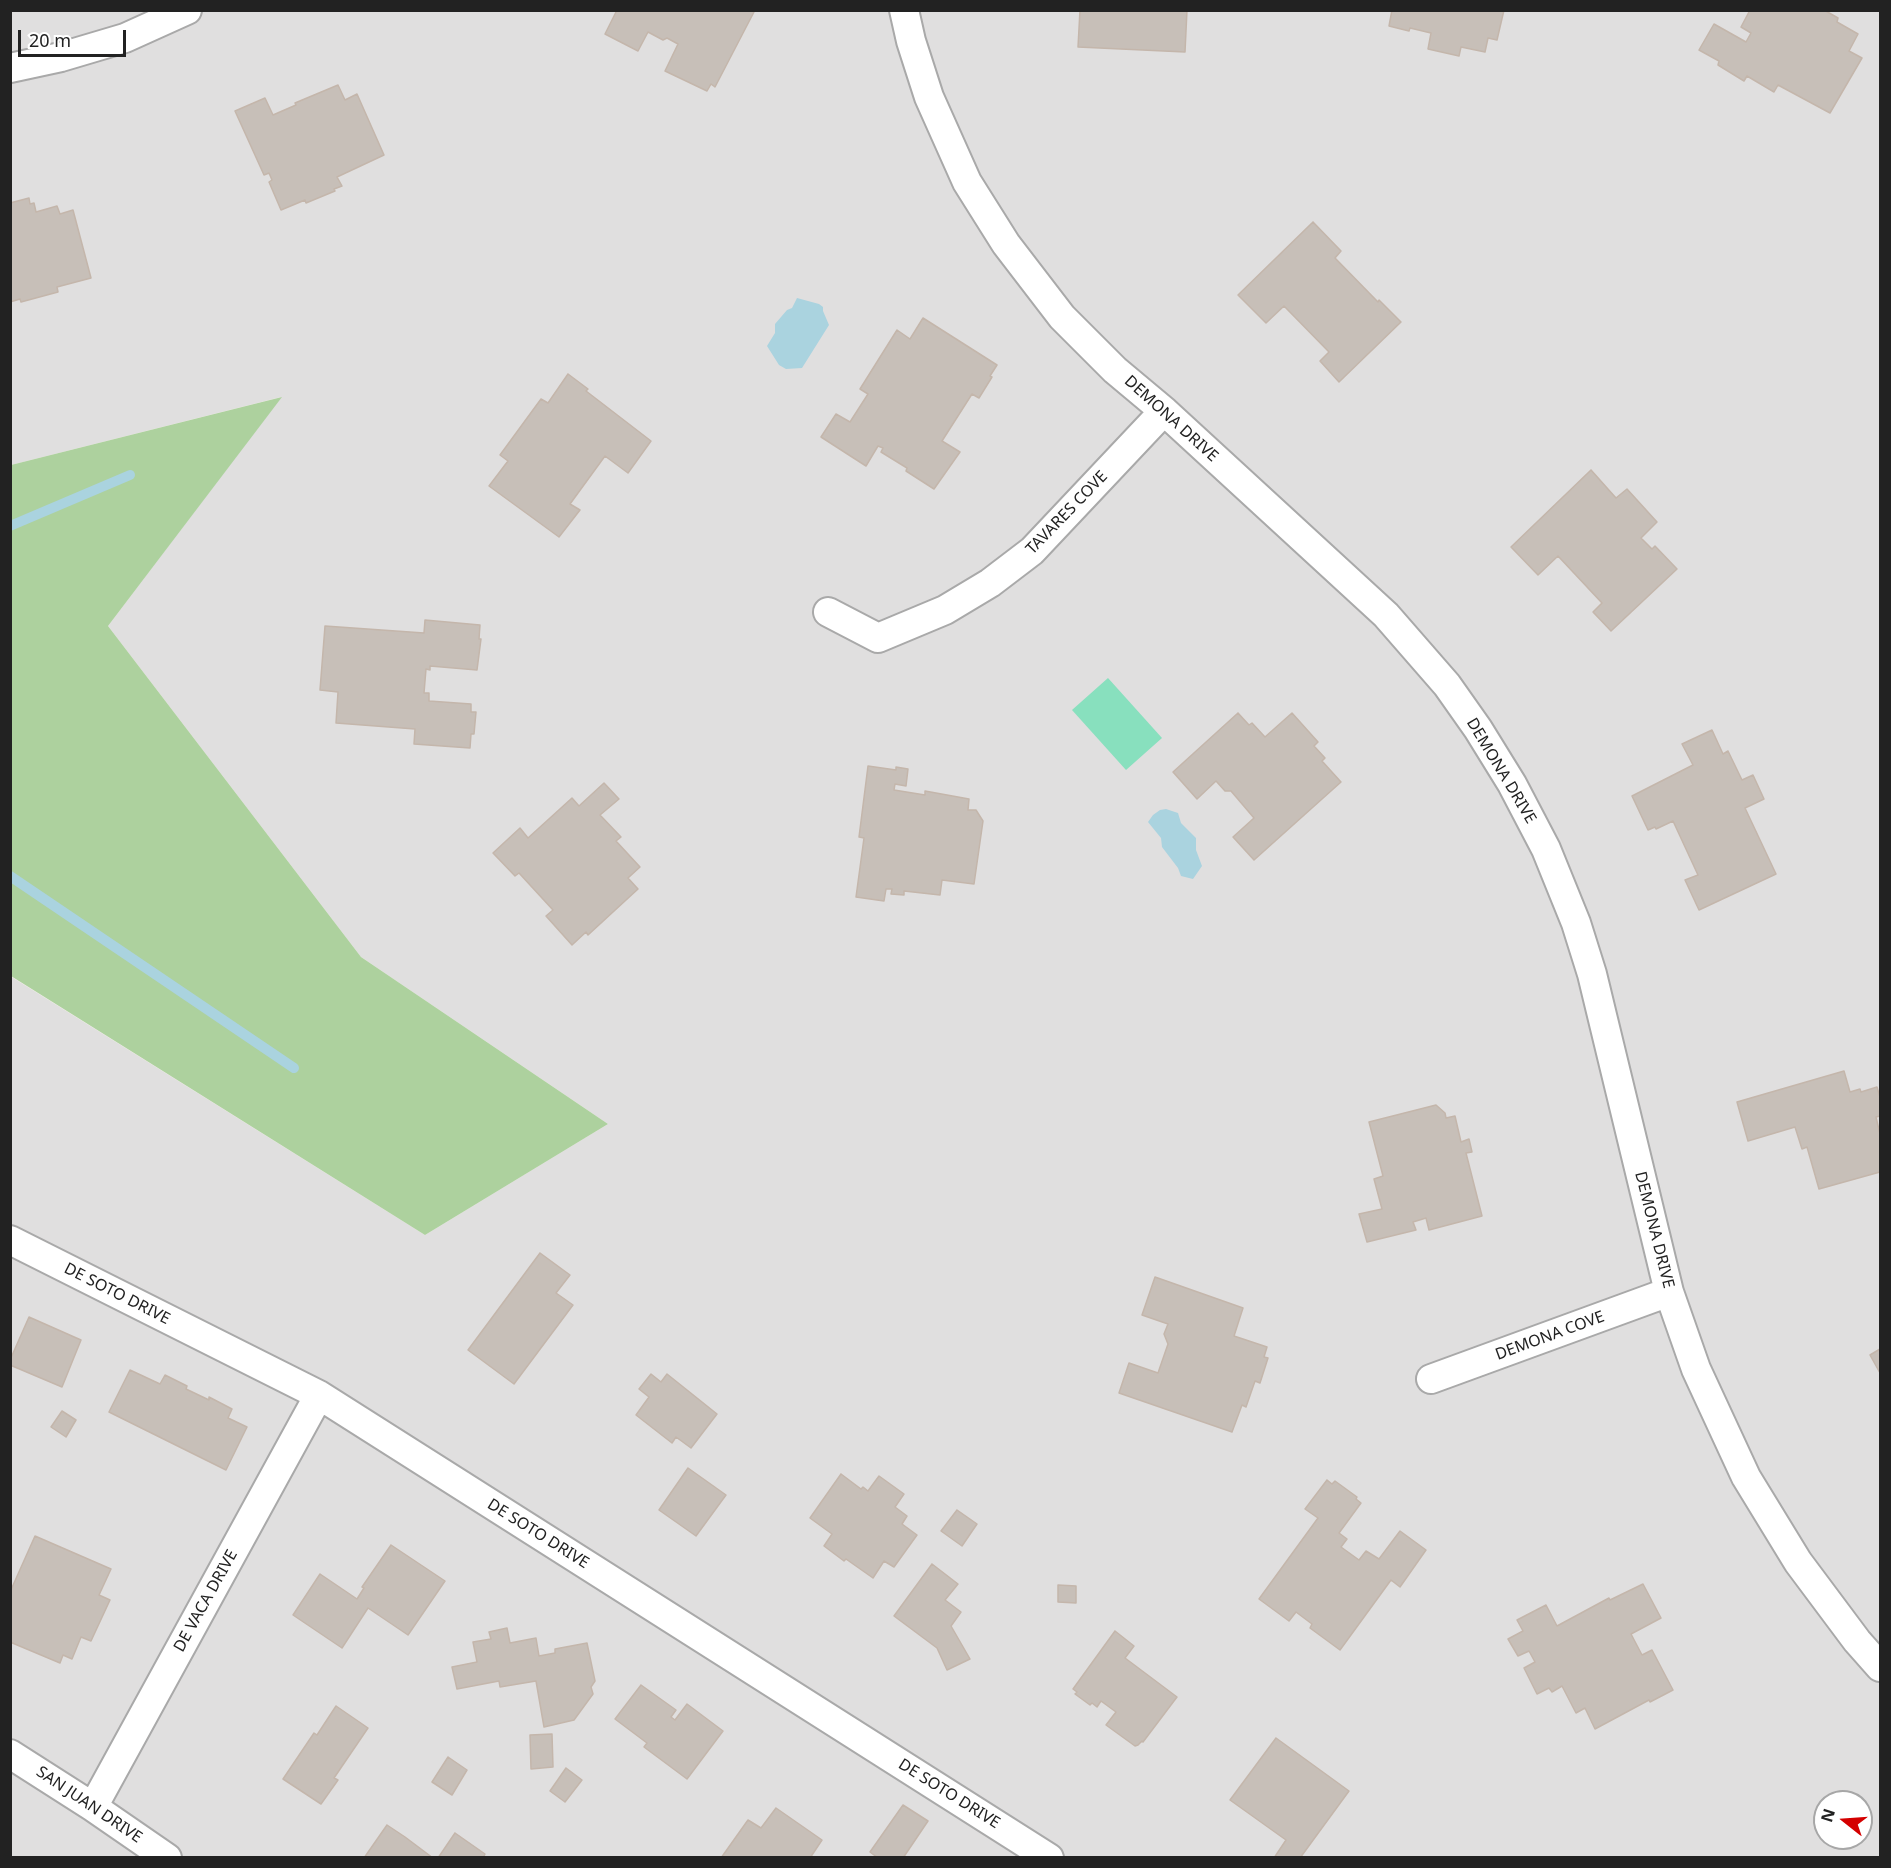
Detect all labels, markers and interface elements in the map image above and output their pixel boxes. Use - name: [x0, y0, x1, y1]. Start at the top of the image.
- scale bar: [21, 18, 129, 56]
- text: 20 m: [29, 28, 71, 52]
- street label: DEMONA DRIVE: [1120, 372, 1222, 466]
- street label: TAVARES COVE: [1022, 467, 1112, 559]
- street label: DEMONA DRIVE: [1462, 715, 1540, 827]
- street label: DEMONA DRIVE: [1630, 1170, 1678, 1290]
- street label: DE SOTO DRIVE: [61, 1259, 173, 1329]
- street label: DEMONA COVE: [1493, 1307, 1607, 1365]
- street label: DE SOTO DRIVE: [484, 1495, 592, 1573]
- street label: DE VACA DRIVE: [170, 1547, 242, 1655]
- street label: DE SOTO DRIVE: [895, 1755, 1003, 1833]
- street label: SAN JUAN DRIVE: [33, 1763, 145, 1847]
- north arrow: [1813, 1790, 1873, 1850]
- text: N: [1815, 1806, 1840, 1825]

